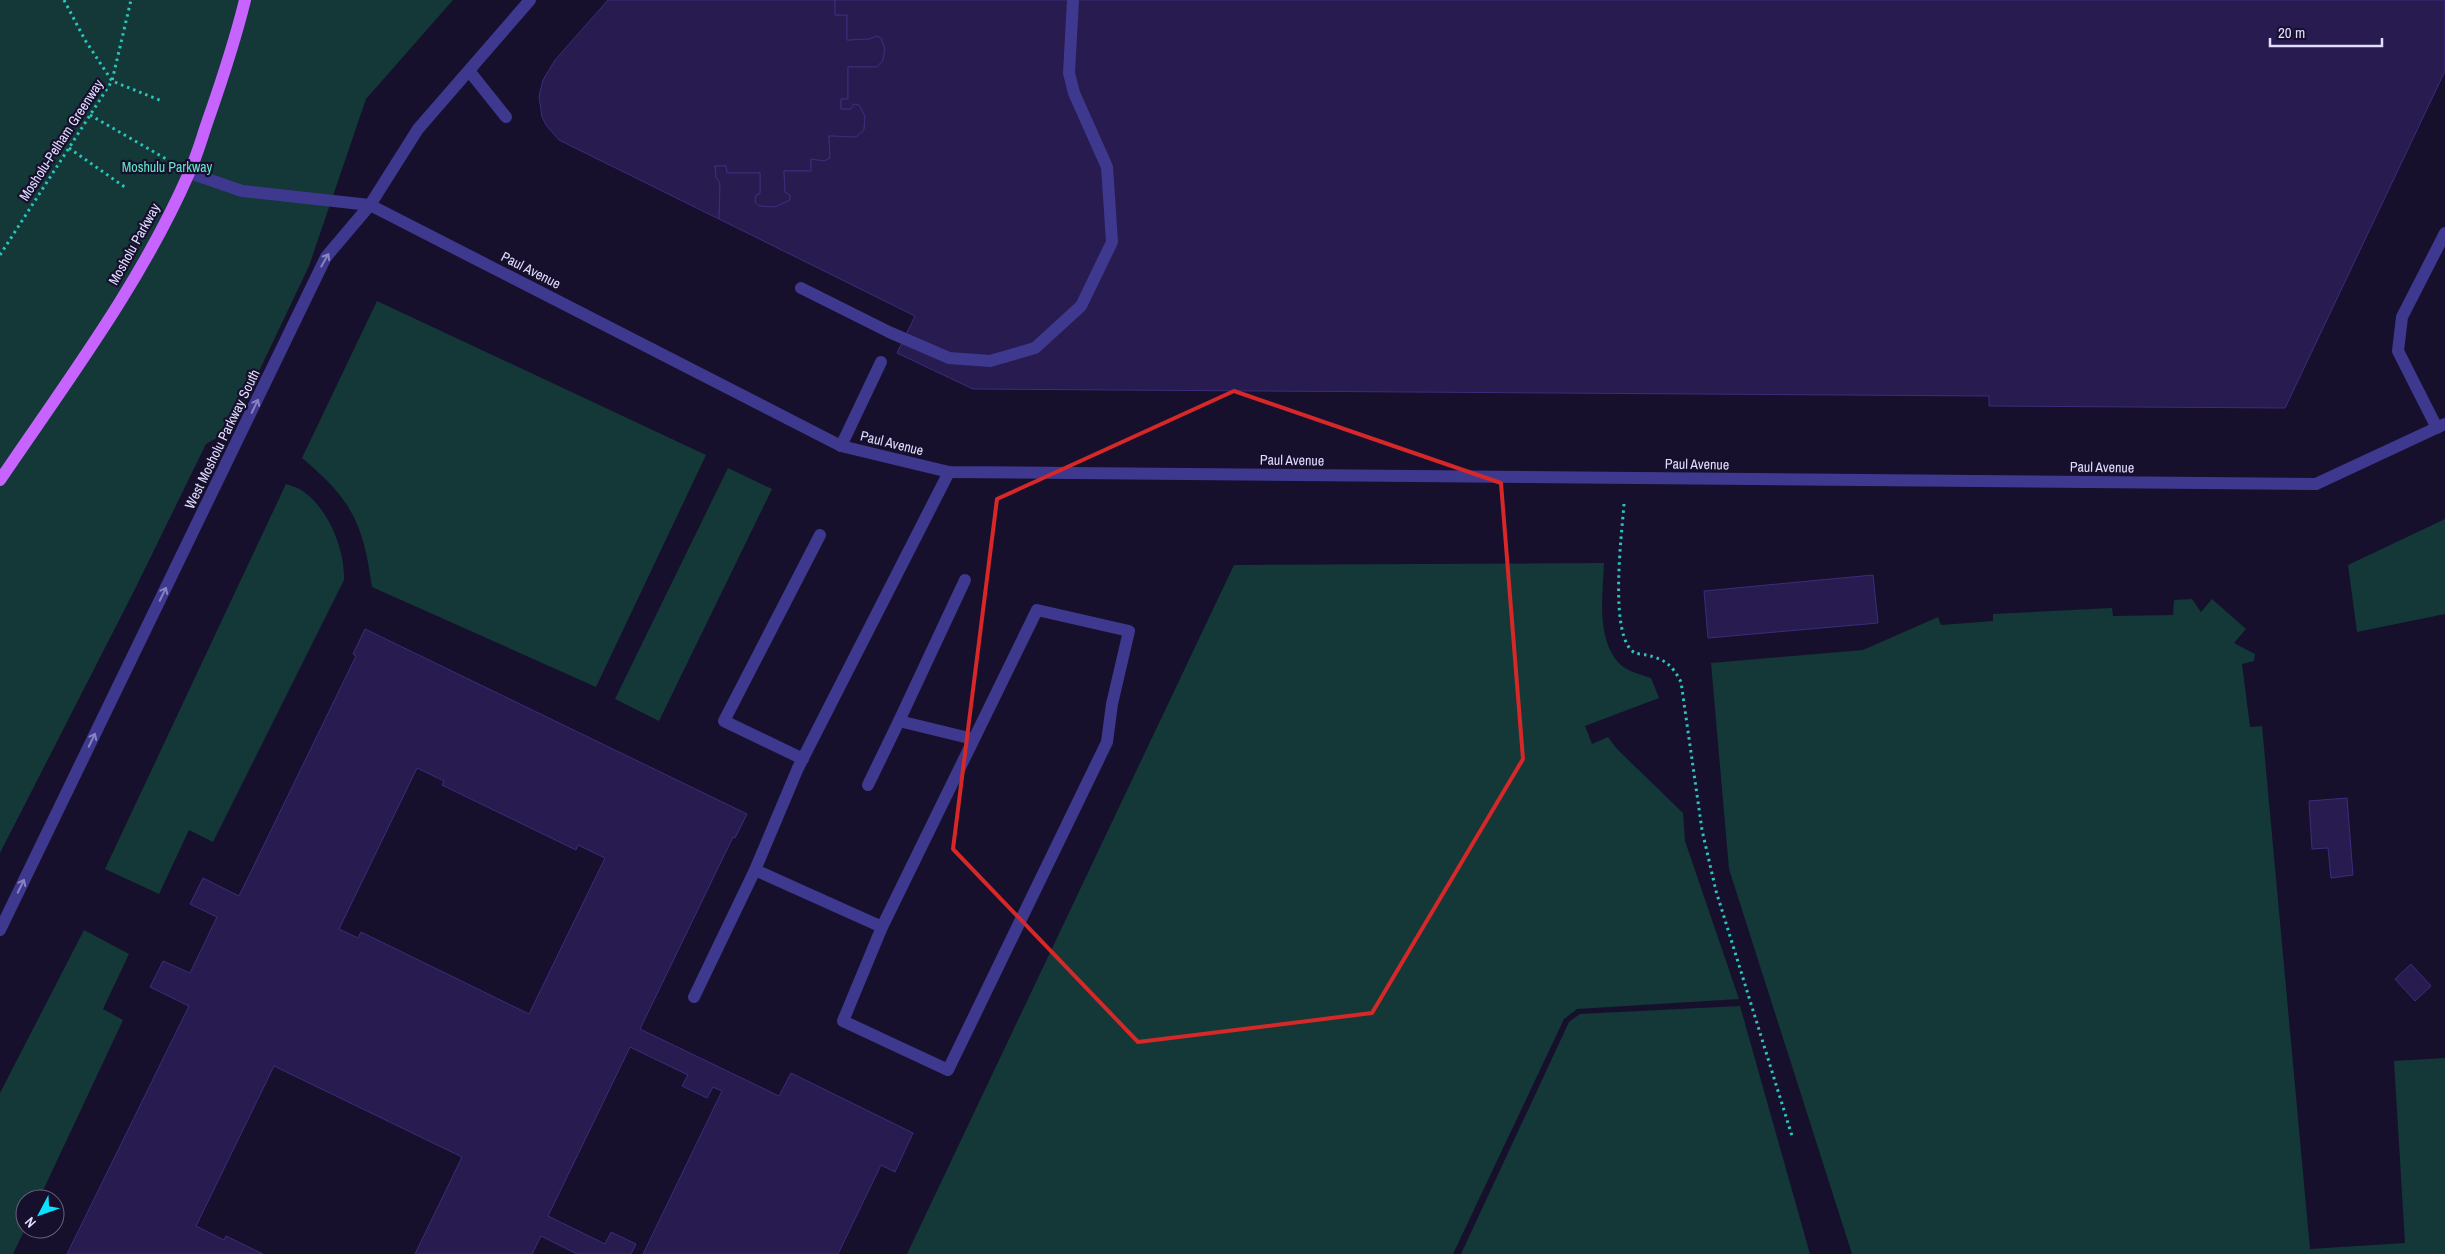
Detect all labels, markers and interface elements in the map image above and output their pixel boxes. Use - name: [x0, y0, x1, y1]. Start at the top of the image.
- scale bar: [2270, 15, 2382, 47]
- text: 20 m: [2278, 22, 2305, 43]
- street label: Mosholu-Pelham Greenway: [15, 75, 107, 204]
- park label: Moshulu Parkway: [122, 158, 213, 176]
- street label: Mosholu Parkway: [104, 200, 164, 288]
- street label: Paul Avenue: [498, 247, 564, 293]
- one-way arrow: [321, 253, 331, 267]
- street label: West Mosholu Parkway South: [180, 366, 264, 512]
- one-way arrow: [250, 399, 260, 414]
- street label: Paul Avenue: [859, 426, 925, 460]
- street label: Paul Avenue: [1260, 450, 1324, 470]
- street label: Paul Avenue: [1665, 454, 1729, 474]
- street label: Paul Avenue: [2070, 457, 2134, 477]
- one-way arrow: [159, 587, 169, 602]
- one-way arrow: [88, 733, 98, 748]
- one-way arrow: [17, 879, 26, 894]
- north arrow: [15, 1189, 65, 1239]
- text: N: [21, 1213, 40, 1232]

